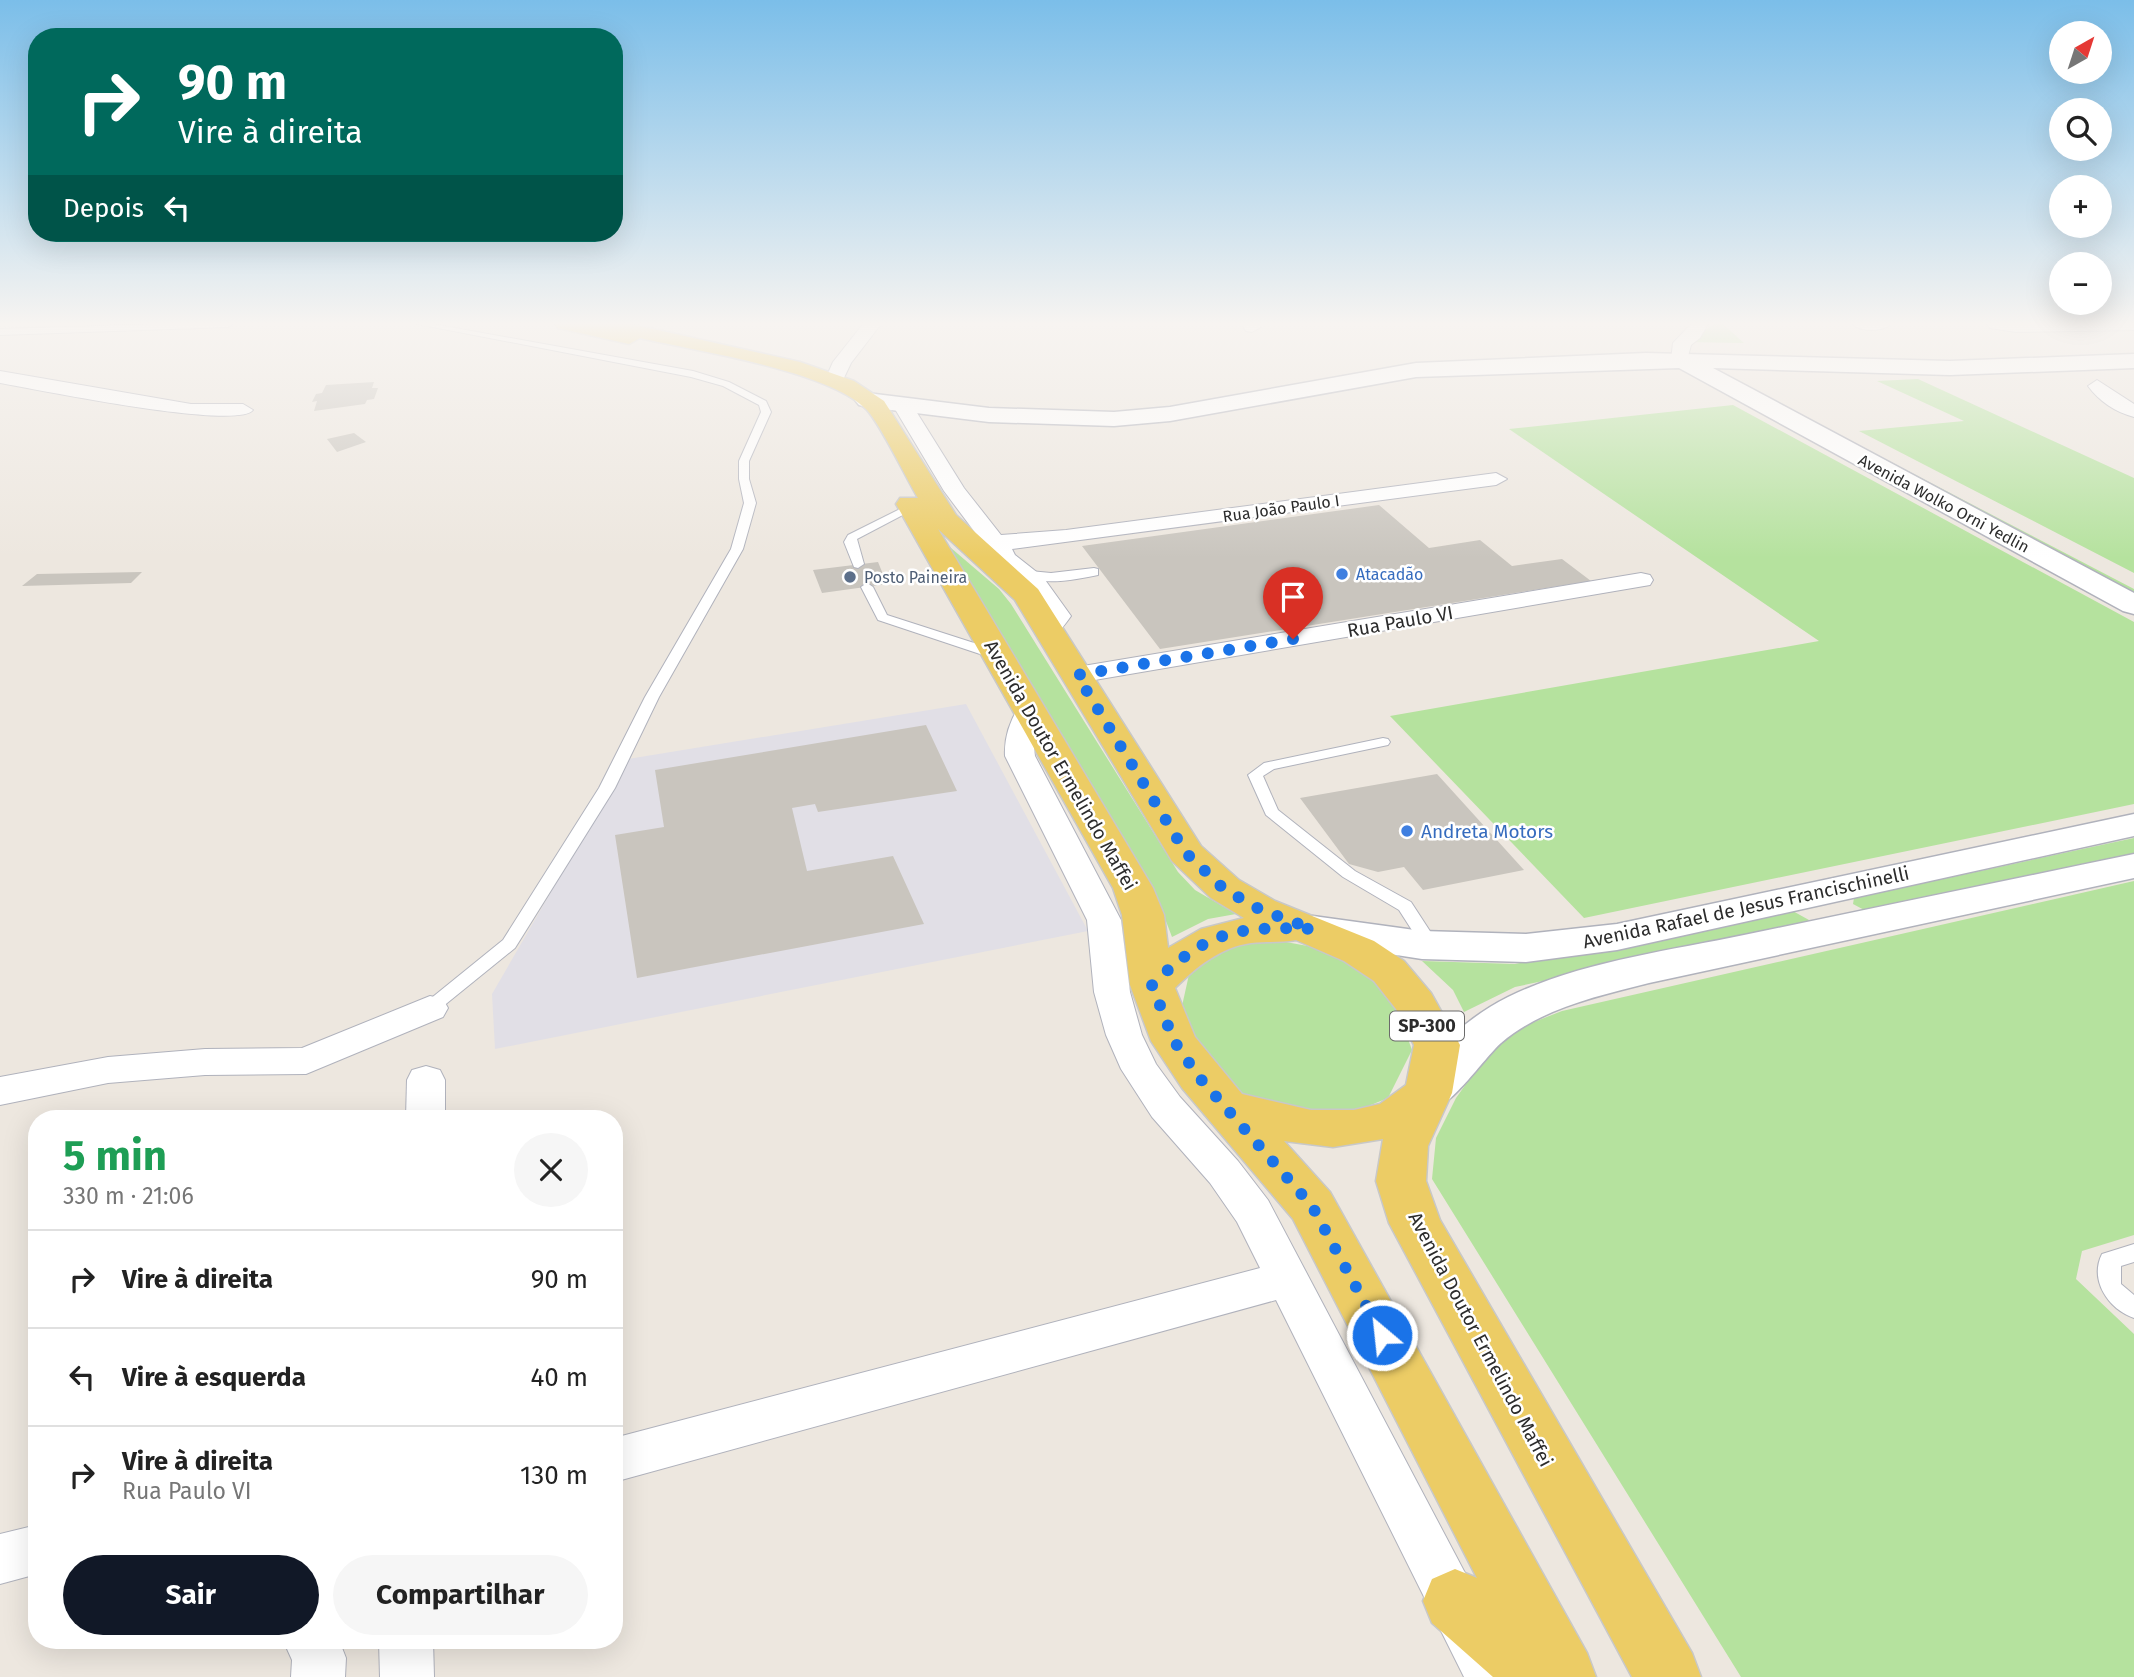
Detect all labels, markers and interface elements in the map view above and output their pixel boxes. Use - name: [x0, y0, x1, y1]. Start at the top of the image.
- north arrow: [2049, 21, 2112, 84]
- map controls: [2049, 21, 2112, 315]
- text: 90 m: [178, 53, 287, 112]
- icon: right: [63, 56, 154, 147]
- button: search: [2049, 98, 2112, 161]
- text: Vire à direita: [178, 113, 363, 151]
- button: +: [2049, 175, 2112, 238]
- icon: left: [158, 189, 196, 227]
- text: Depois: [63, 193, 144, 224]
- button: −: [2049, 252, 2112, 315]
- street label: Avenida Wolko Orni Yedlin: [1855, 450, 2033, 557]
- street label: Rua João Paulo I: [1221, 491, 1341, 526]
- place label: Atacadão: [1356, 565, 1423, 584]
- marker: Atacadão: [1334, 566, 1350, 582]
- pin: [1263, 567, 1323, 639]
- place label: Posto Paineira: [864, 568, 967, 587]
- marker: Posto Paineira: [842, 569, 858, 585]
- icon: arrive: [1274, 578, 1312, 616]
- street label: Rua Paulo VI: [1345, 601, 1455, 642]
- street label: Avenida Doutor Ermelindo Maffei: [979, 636, 1142, 894]
- place label: Andreta Motors: [1421, 820, 1553, 843]
- marker: Andreta Motors: [1399, 823, 1415, 839]
- street label: Avenida Rafael de Jesus Francischinelli: [1581, 862, 1911, 953]
- road number: SP-300: [1390, 1012, 1464, 1041]
- text: 5 min: [63, 1131, 167, 1181]
- button: close: [514, 1133, 588, 1207]
- text: 330 m · 21:06: [63, 1182, 194, 1210]
- street label: Avenida Doutor Ermelindo Maffei: [1403, 1208, 1558, 1470]
- icon: right: [63, 1260, 101, 1298]
- text: Vire à direita: [122, 1264, 273, 1295]
- text: 90 m: [531, 1264, 588, 1295]
- position arrow: [1345, 1298, 1419, 1372]
- icon: left: [63, 1358, 101, 1396]
- text: Vire à esquerda: [122, 1362, 306, 1393]
- text: 40 m: [530, 1362, 588, 1393]
- text: Vire à direita: [122, 1446, 273, 1477]
- icon: right: [63, 1456, 101, 1494]
- text: 130 m: [520, 1460, 588, 1491]
- text: Rua Paulo VI: [122, 1477, 252, 1505]
- button: Sair: [63, 1555, 319, 1635]
- button: Compartilhar: [333, 1555, 588, 1635]

